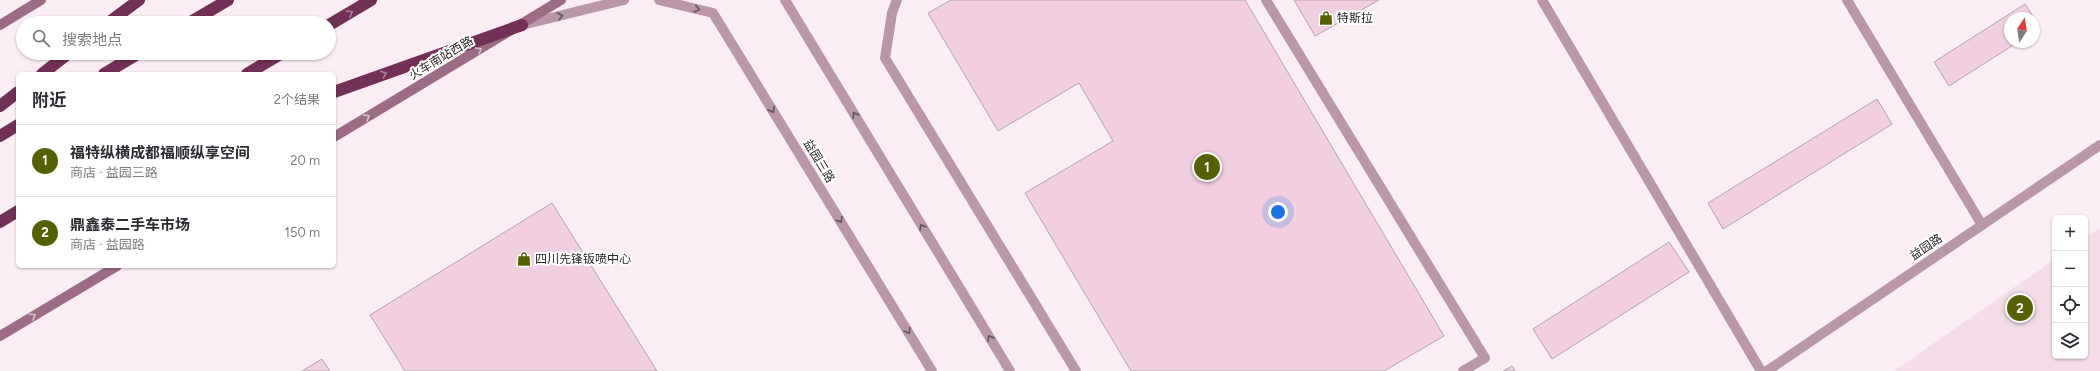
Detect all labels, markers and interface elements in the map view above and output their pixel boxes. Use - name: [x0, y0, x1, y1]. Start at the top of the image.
- one-way arrow: [693, 4, 700, 13]
- one-way arrow: [346, 10, 353, 17]
- shop icon: 特斯拉: [1318, 10, 1334, 26]
- place label: 特斯拉: [1337, 11, 1373, 25]
- one-way arrow: [556, 12, 563, 20]
- north arrow: [2004, 12, 2040, 48]
- search box: [16, 16, 336, 60]
- icon: search: [30, 27, 52, 49]
- text: 搜索地点: [62, 31, 122, 49]
- street label: 火车南站西路: [407, 33, 475, 83]
- one-way arrow: [475, 48, 482, 55]
- one-way arrow: [380, 70, 387, 79]
- text: 附近: [32, 90, 66, 110]
- text: 2个结果: [274, 92, 320, 107]
- one-way arrow: [767, 106, 774, 113]
- one-way arrow: [852, 113, 859, 120]
- one-way arrow: [363, 114, 371, 121]
- street label: 益园三路: [801, 137, 837, 185]
- text: 福特纵横成都福顺纵享空间: [70, 144, 250, 162]
- pin: 1: [1194, 152, 1220, 182]
- text: 1: [42, 153, 48, 168]
- text: 20 m: [290, 153, 320, 168]
- text: 商店 · 益园三路: [70, 165, 158, 180]
- your location: [1268, 202, 1288, 222]
- map controls: [2052, 215, 2088, 359]
- button: +: [2052, 215, 2088, 251]
- text: 鼎鑫泰二手车市场: [70, 216, 190, 234]
- one-way arrow: [835, 216, 842, 223]
- one-way arrow: [920, 224, 927, 231]
- text: 2: [41, 225, 49, 240]
- text: 150 m: [285, 225, 320, 240]
- street label: 益园路: [1907, 231, 1945, 263]
- text: 商店 · 益园路: [70, 237, 145, 252]
- shop icon: 四川先锋钣喷中心: [516, 251, 532, 267]
- button: −: [2052, 251, 2088, 287]
- place label: 四川先锋钣喷中心: [535, 252, 631, 266]
- button: locate: [2052, 287, 2088, 323]
- pin: 2: [2007, 293, 2033, 323]
- one-way arrow: [29, 314, 37, 321]
- button: layers: [2052, 323, 2088, 359]
- one-way arrow: [903, 327, 910, 334]
- one-way arrow: [987, 335, 995, 342]

